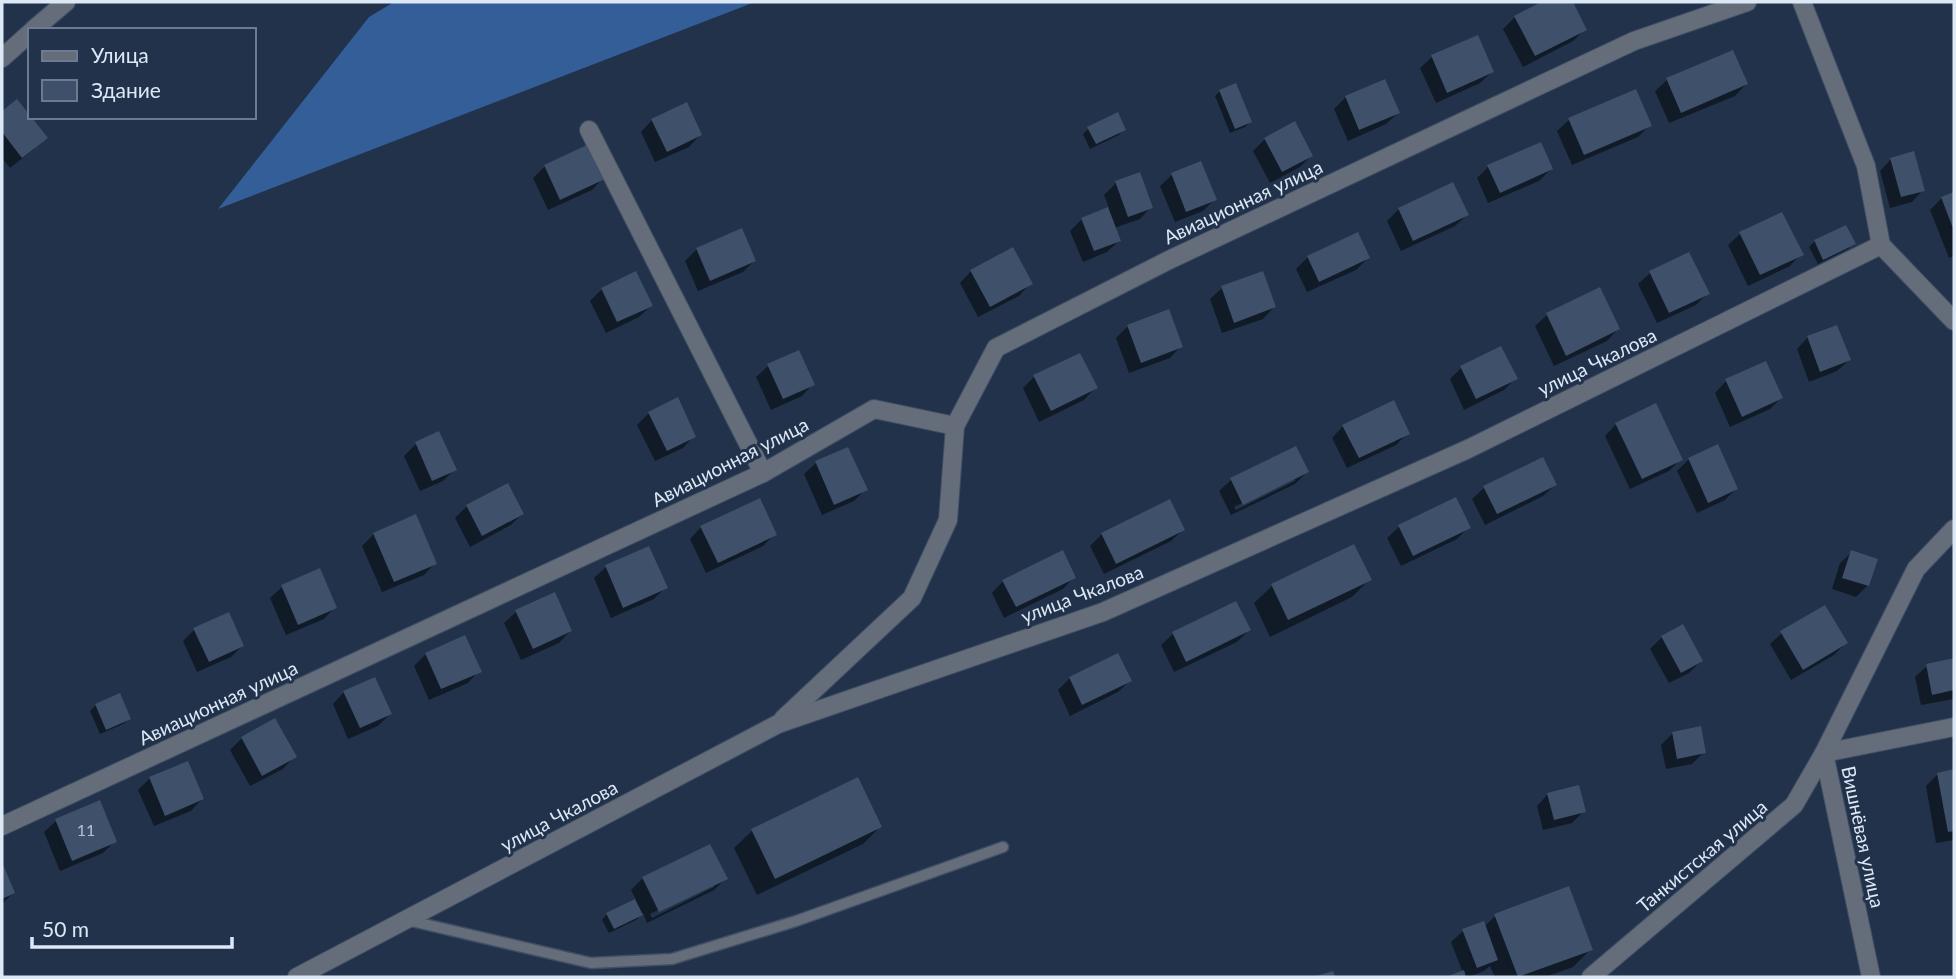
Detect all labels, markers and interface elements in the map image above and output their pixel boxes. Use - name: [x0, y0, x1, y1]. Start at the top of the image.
- legend: [28, 28, 256, 119]
- text: Улица: [91, 42, 149, 67]
- text: Здание: [91, 77, 161, 102]
- street label: Авиационная улица: [1160, 155, 1326, 248]
- street label: улица Чкалова: [1534, 323, 1660, 400]
- street label: Авиационная улица: [648, 412, 812, 511]
- street label: улица Чкалова: [1017, 560, 1146, 627]
- street label: Авиационная улица: [135, 656, 301, 749]
- street label: Вишнёвая улица: [1837, 764, 1890, 910]
- street label: улица Чкалова: [496, 775, 621, 856]
- street label: Танкистская улица: [1632, 795, 1771, 917]
- house number: 11: [77, 820, 95, 839]
- scale bar: [32, 906, 231, 950]
- text: 50 m: [42, 916, 89, 941]

